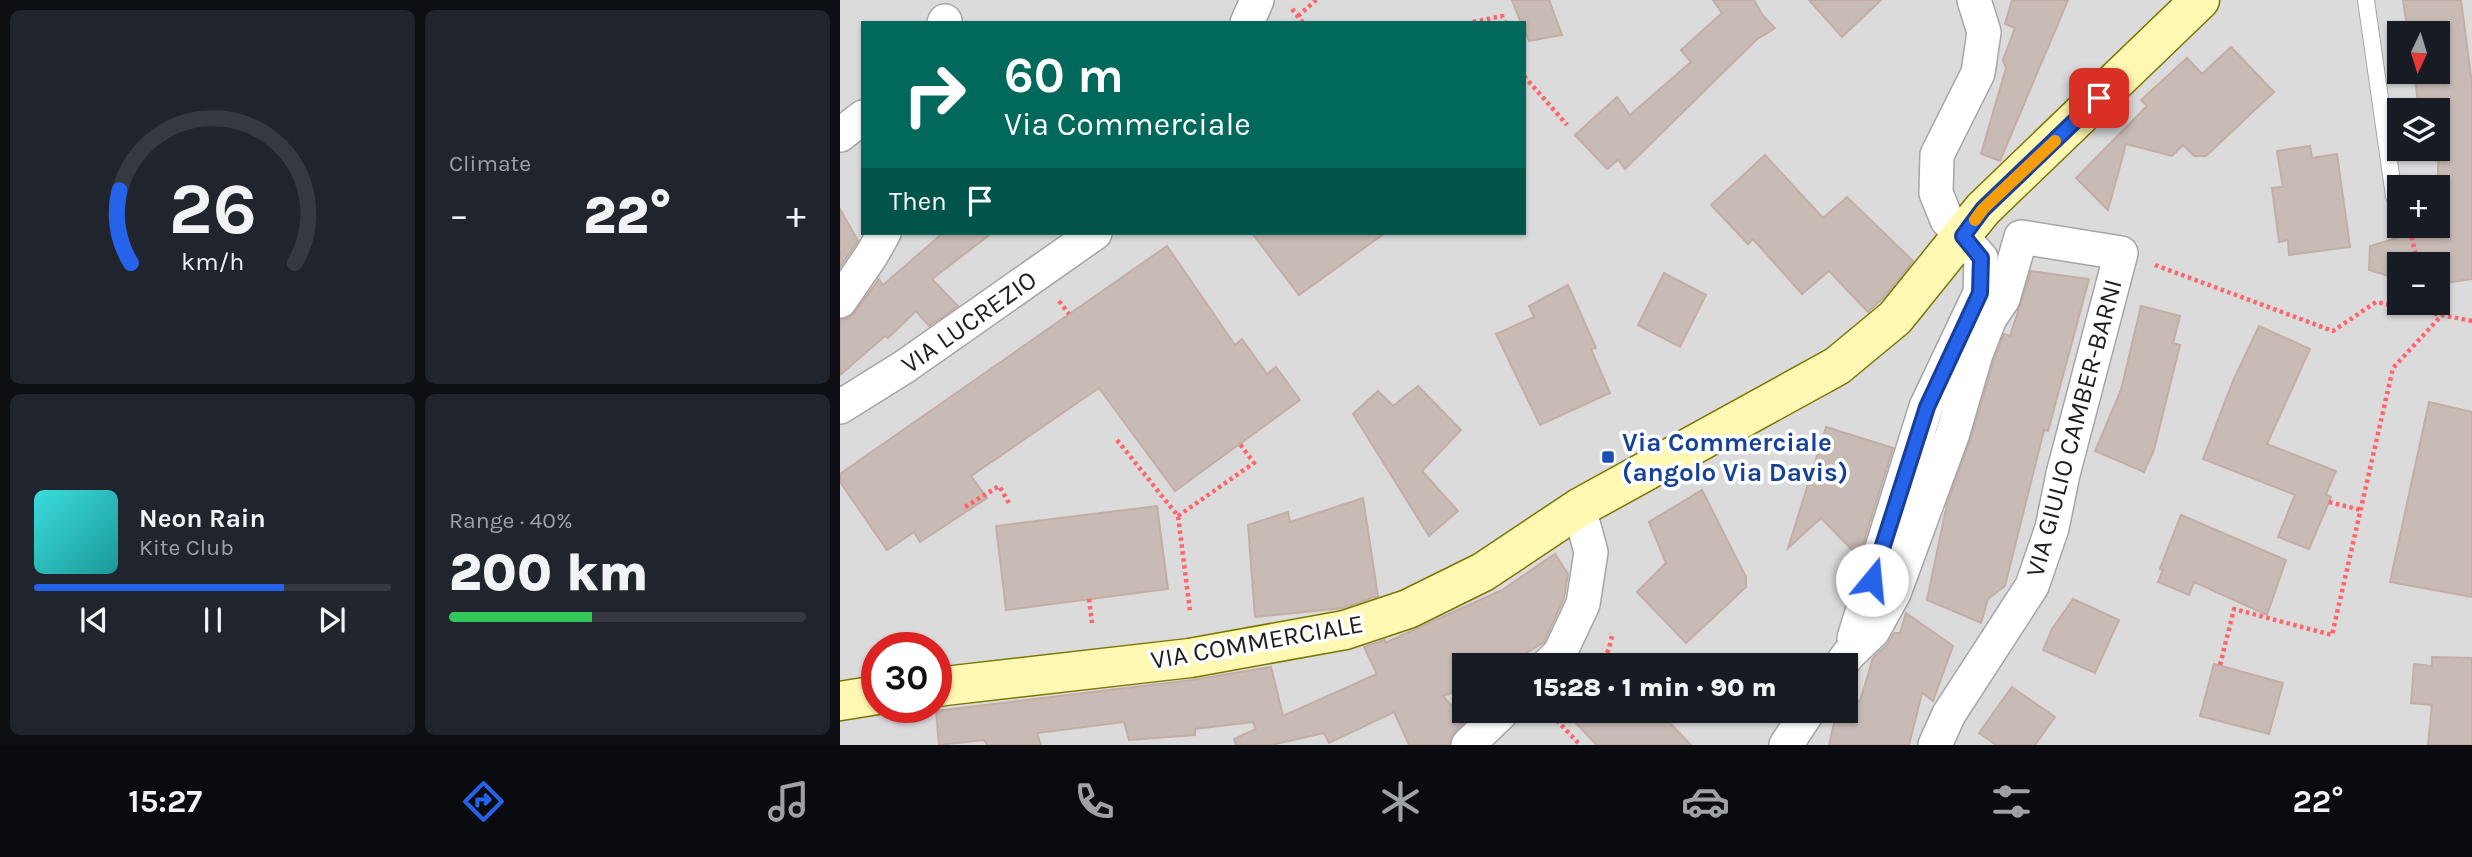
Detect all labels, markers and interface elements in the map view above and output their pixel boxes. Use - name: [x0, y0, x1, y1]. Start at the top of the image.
- north arrow: [2387, 21, 2450, 84]
- map controls: [2387, 21, 2450, 315]
- text: 60 m: [1004, 47, 1124, 104]
- icon: right: [889, 49, 980, 140]
- pin: [2069, 68, 2129, 128]
- icon: arrive: [2080, 79, 2118, 117]
- button: layers: [2387, 98, 2450, 161]
- text: Via Commerciale: [1004, 106, 1251, 143]
- text: Climate: [449, 150, 531, 177]
- text: 26: [168, 166, 257, 251]
- button: +: [2387, 175, 2450, 238]
- icon: arrive: [961, 182, 999, 220]
- text: 22°: [583, 185, 672, 246]
- text: Then: [889, 186, 947, 217]
- text: −: [449, 193, 469, 238]
- text: +: [786, 193, 806, 238]
- text: km/h: [181, 247, 244, 276]
- button: −: [2387, 252, 2450, 315]
- street label: VIA LUCREZIO: [895, 264, 1043, 380]
- street label: VIA GIULIO CAMBER-BARNI: [2019, 276, 2129, 580]
- place label: Via Commerciale (angolo Via Davis): [1622, 427, 1848, 488]
- marker: Via Commerciale (angolo Via Davis): [1600, 449, 1616, 465]
- text: Neon Rain: [139, 503, 266, 534]
- text: Range · 40%: [449, 507, 573, 534]
- text: Kite Club: [139, 534, 234, 561]
- text: 200 km: [449, 542, 648, 603]
- position arrow: [1835, 543, 1909, 617]
- icon: previous: [75, 601, 113, 639]
- icon: pause: [194, 601, 232, 639]
- icon: next: [313, 601, 351, 639]
- street label: VIA COMMERCIALE: [1148, 608, 1366, 676]
- speed limit sign: 30: [861, 632, 952, 723]
- text: 15:28 · 1 min · 90 m: [1533, 672, 1777, 703]
- icon: directions: [459, 777, 508, 826]
- icon: music: [764, 777, 813, 826]
- icon: phone: [1070, 777, 1119, 826]
- icon: climate: [1376, 777, 1425, 826]
- icon: car: [1681, 777, 1730, 826]
- icon: filters: [1987, 777, 2036, 826]
- text: 15:27: [128, 783, 202, 820]
- text: 22°: [2293, 783, 2344, 820]

